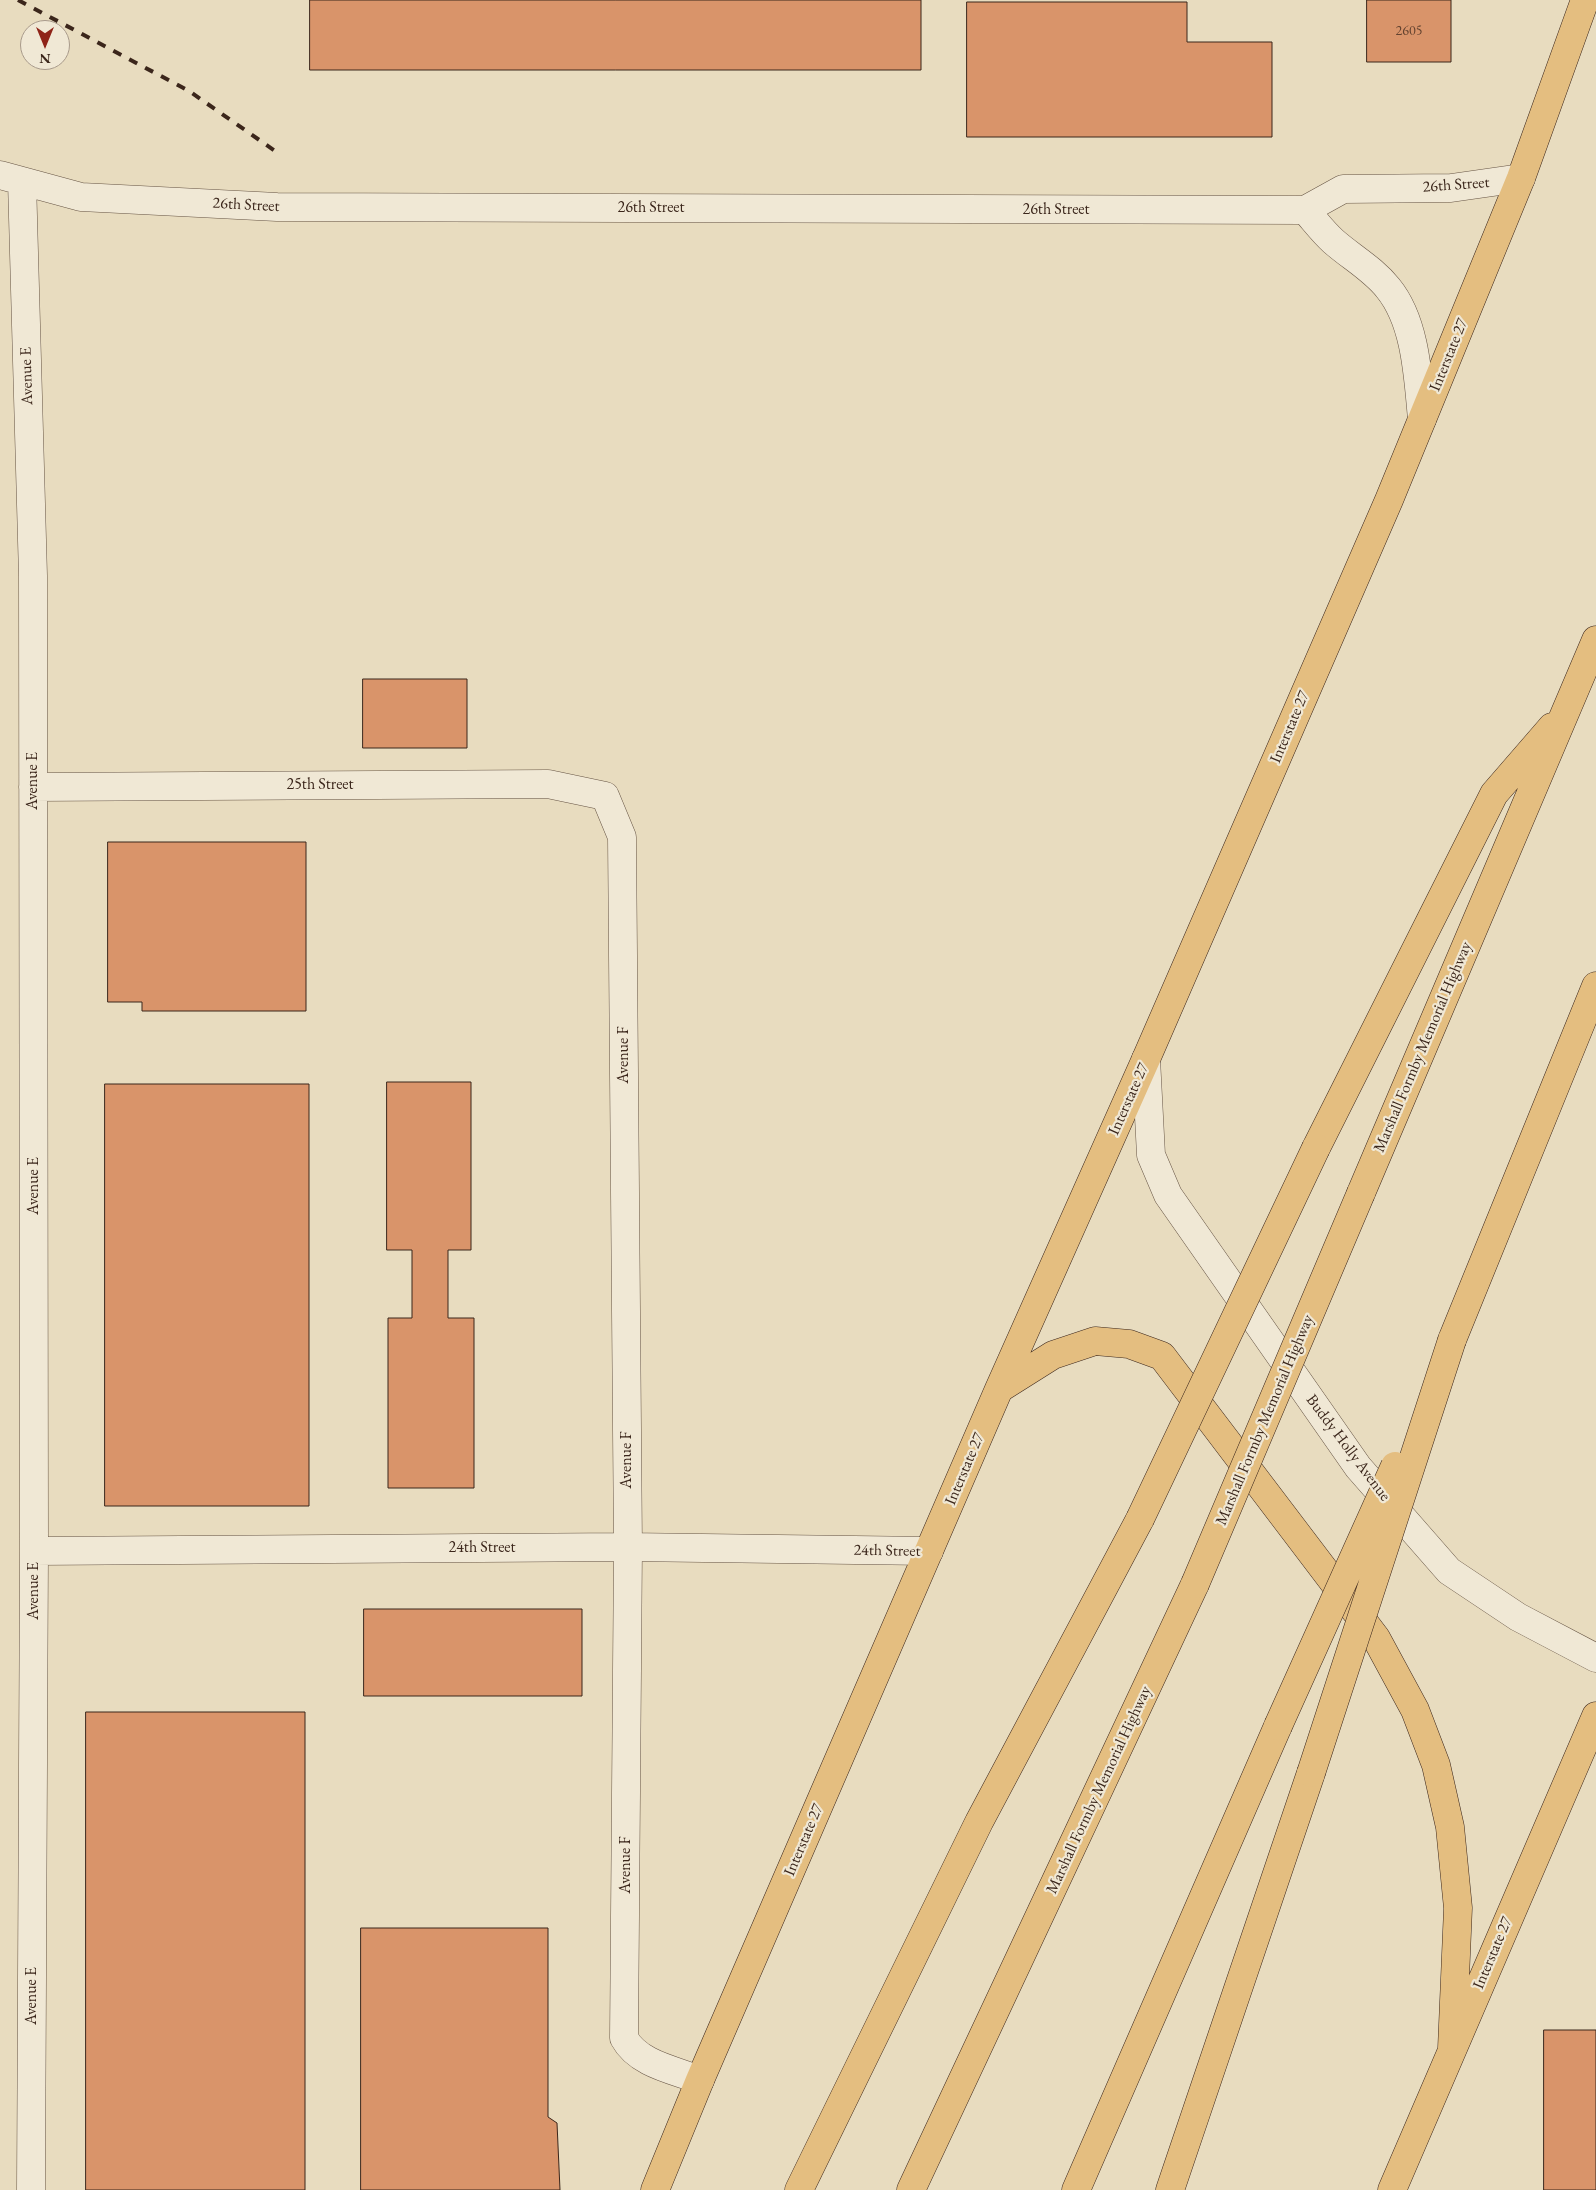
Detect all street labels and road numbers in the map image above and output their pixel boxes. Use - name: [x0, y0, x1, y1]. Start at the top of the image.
- street label: 26th Street: [1422, 173, 1490, 197]
- street label: 26th Street: [212, 194, 280, 216]
- street label: 26th Street: [618, 198, 684, 218]
- street label: 26th Street: [1023, 200, 1089, 220]
- street label: Interstate 27: [1426, 316, 1472, 394]
- street label: Avenue E: [16, 347, 38, 405]
- street label: Interstate 27: [1266, 688, 1314, 766]
- street label: Avenue E: [23, 752, 43, 810]
- street label: 25th Street: [287, 775, 353, 795]
- street label: Marshall Formby Memorial Highway: [1370, 939, 1476, 1155]
- street label: Avenue F: [614, 1026, 634, 1084]
- street label: Interstate 27: [1105, 1060, 1153, 1138]
- street label: Avenue E: [24, 1157, 44, 1215]
- street label: Marshall Formby Memorial Highway: [1212, 1312, 1318, 1528]
- street label: Buddy Holly Avenue: [1302, 1391, 1394, 1505]
- street label: Interstate 27: [941, 1430, 989, 1508]
- street label: Avenue F: [617, 1431, 637, 1489]
- street label: 24th Street: [449, 1538, 515, 1558]
- street label: 24th Street: [853, 1541, 921, 1561]
- street label: Avenue E: [24, 1562, 44, 1620]
- street label: Marshall Formby Memorial Highway: [1042, 1683, 1156, 1897]
- street label: Interstate 27: [780, 1801, 828, 1879]
- street label: Avenue F: [616, 1836, 636, 1894]
- street label: Interstate 27: [1469, 1914, 1517, 1992]
- street label: Avenue E: [22, 1967, 42, 2025]

